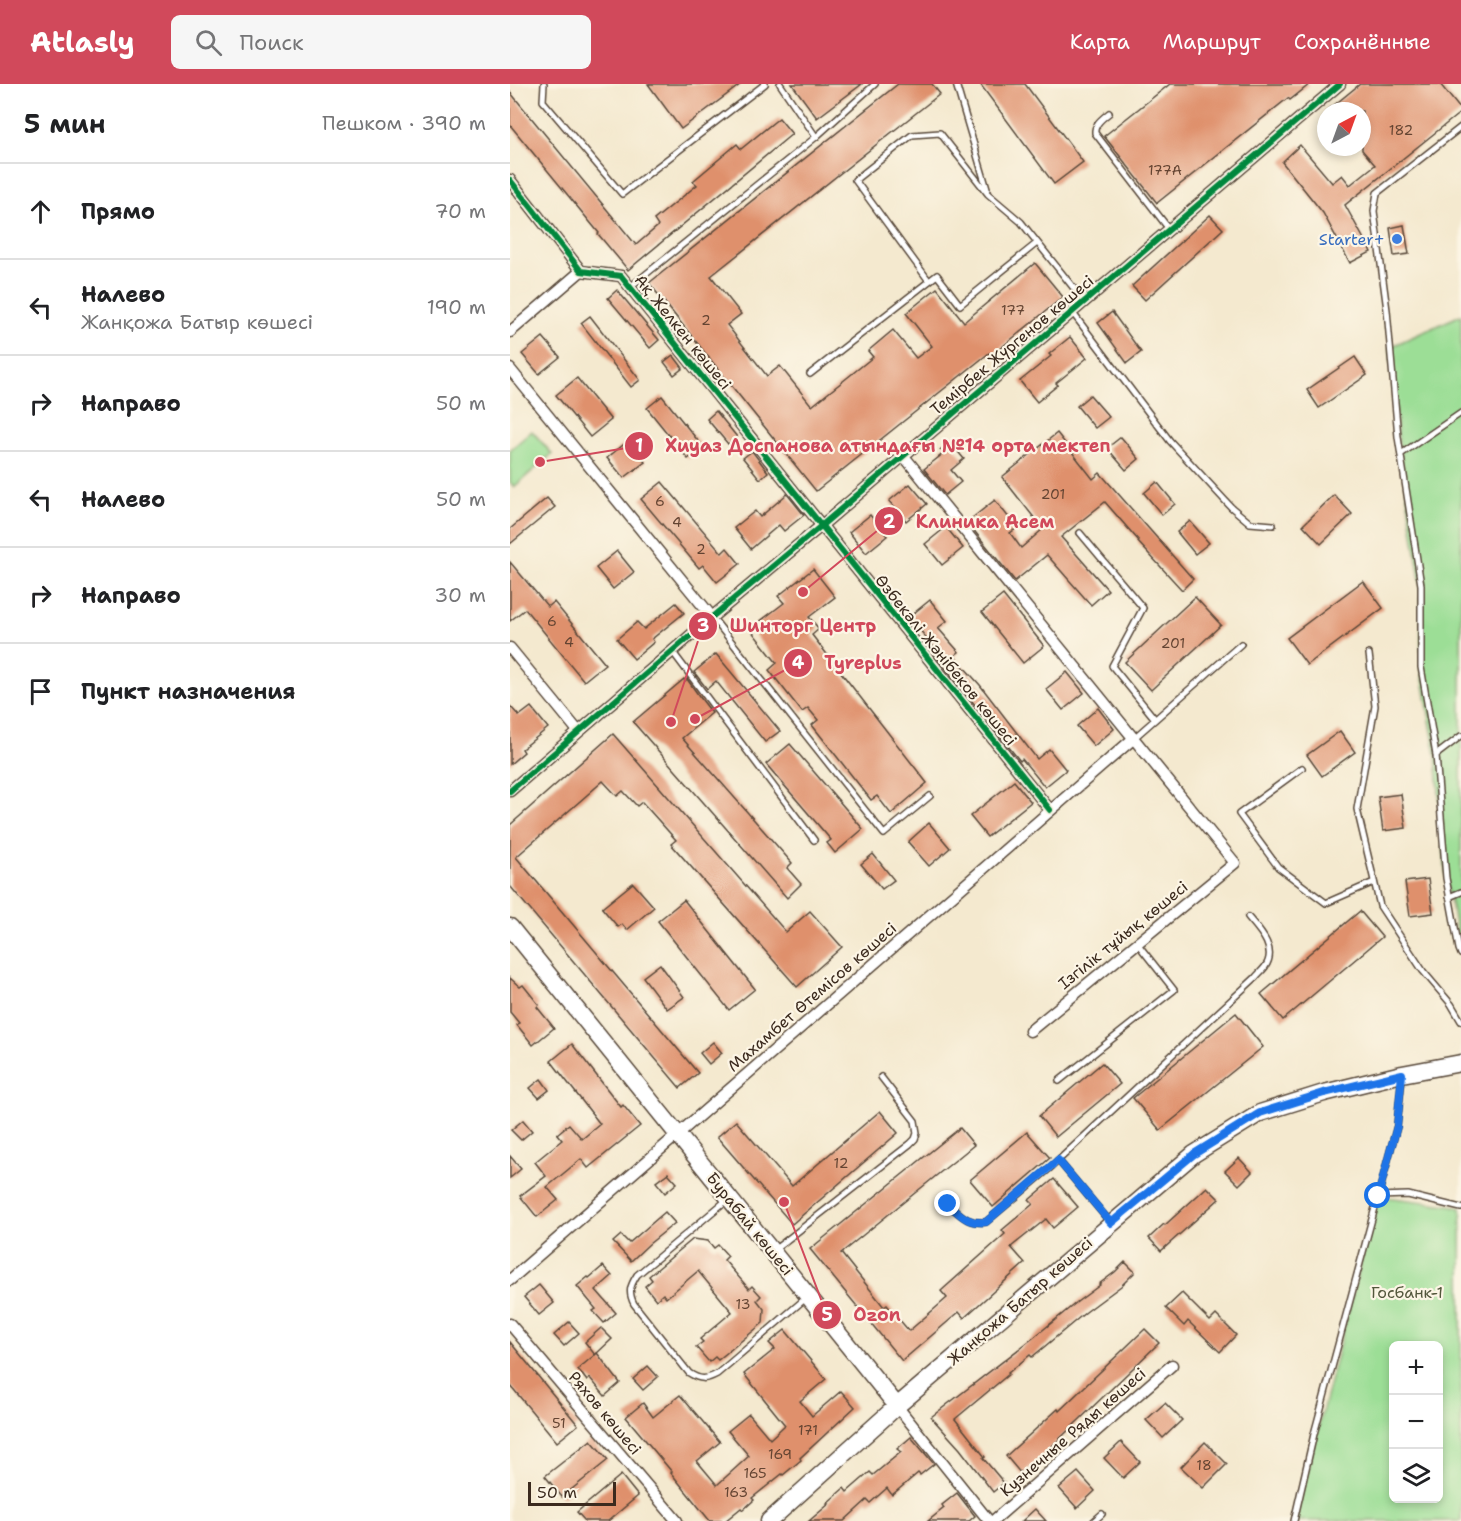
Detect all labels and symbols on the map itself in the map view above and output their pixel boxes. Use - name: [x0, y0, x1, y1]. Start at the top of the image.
- north arrow: [1317, 102, 1371, 156]
- house number: 182: [1389, 121, 1413, 139]
- house number: 177А: [1148, 161, 1182, 179]
- place label: Starter+: [1319, 229, 1385, 250]
- marker: Starter+: [1390, 232, 1404, 246]
- street label: Ақ Желкен көшесі: [630, 270, 736, 394]
- street label: Темірбек Жүргенов көшесі: [926, 270, 1098, 420]
- house number: 177: [1001, 301, 1025, 319]
- house number: 2: [701, 311, 711, 329]
- callout: Хиуаз Доспанова атындағы №14 орта мектеп: [624, 428, 1123, 464]
- text: 1: [635, 434, 643, 458]
- text: Хиуаз Доспанова атындағы №14 орта мектеп: [665, 434, 1111, 458]
- house number: 201: [1041, 485, 1065, 503]
- house number: 6: [655, 492, 665, 510]
- callout: Клиника Асем: [874, 503, 1066, 539]
- text: 2: [883, 510, 896, 534]
- text: Клиника Асем: [916, 510, 1054, 534]
- house number: 4: [672, 513, 682, 531]
- house number: 2: [696, 540, 706, 558]
- street label: Өзбекәлі Жәнібеков көшесі: [870, 570, 1022, 750]
- callout: Шинторг Центр: [688, 608, 888, 644]
- house number: 6: [547, 612, 557, 630]
- text: 3: [697, 614, 709, 638]
- text: Шинторг Центр: [730, 614, 877, 638]
- house number: 4: [564, 633, 574, 651]
- house number: 201: [1161, 634, 1185, 652]
- callout: Tyreplus: [783, 645, 914, 681]
- text: 4: [792, 651, 805, 675]
- text: Tyreplus: [824, 651, 902, 675]
- street label: Ізгілік тұйық көшесі: [1054, 876, 1192, 994]
- street label: Махамбет Өтемісов көшесі: [723, 918, 901, 1076]
- house number: 12: [834, 1154, 848, 1172]
- street label: Бурабай көшесі: [702, 1168, 798, 1280]
- route start: [1364, 1182, 1390, 1208]
- route end: [934, 1190, 960, 1216]
- street label: Жанқожа Батыр көшесі: [943, 1232, 1097, 1370]
- park label: Госбанк-1: [1371, 1282, 1443, 1303]
- house number: 13: [736, 1295, 750, 1313]
- callout: Ozon: [812, 1297, 913, 1333]
- text: 5: [821, 1303, 833, 1327]
- text: Ozon: [853, 1303, 901, 1327]
- street label: Кузнечные Ряды көшесі: [996, 1363, 1150, 1501]
- street label: Ряхов көшесі: [564, 1367, 646, 1459]
- house number: 51: [552, 1414, 566, 1432]
- house number: 171: [798, 1421, 818, 1439]
- house number: 169: [768, 1445, 792, 1463]
- house number: 18: [1196, 1456, 1212, 1474]
- house number: 165: [743, 1464, 767, 1482]
- scale bar: [528, 1479, 616, 1506]
- house number: 163: [724, 1483, 748, 1501]

